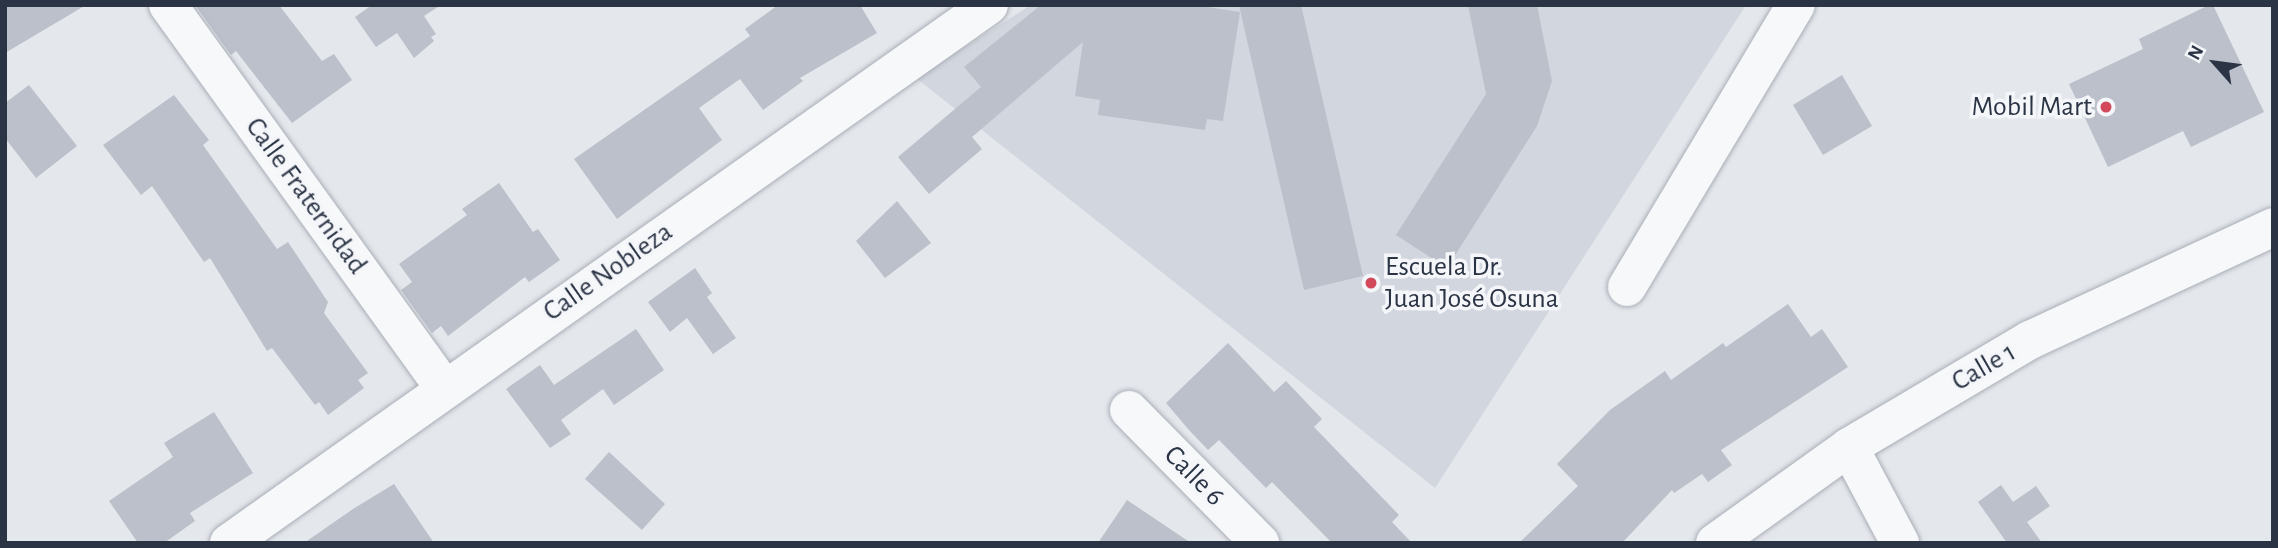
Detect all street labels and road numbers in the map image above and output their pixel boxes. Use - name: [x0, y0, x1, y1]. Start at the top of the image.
- street label: Calle Fraternidad: [238, 111, 374, 281]
- street label: Calle Nobleza: [537, 215, 679, 329]
- street label: Calle 1: [1946, 335, 2022, 399]
- street label: Calle 6: [1157, 439, 1231, 513]

